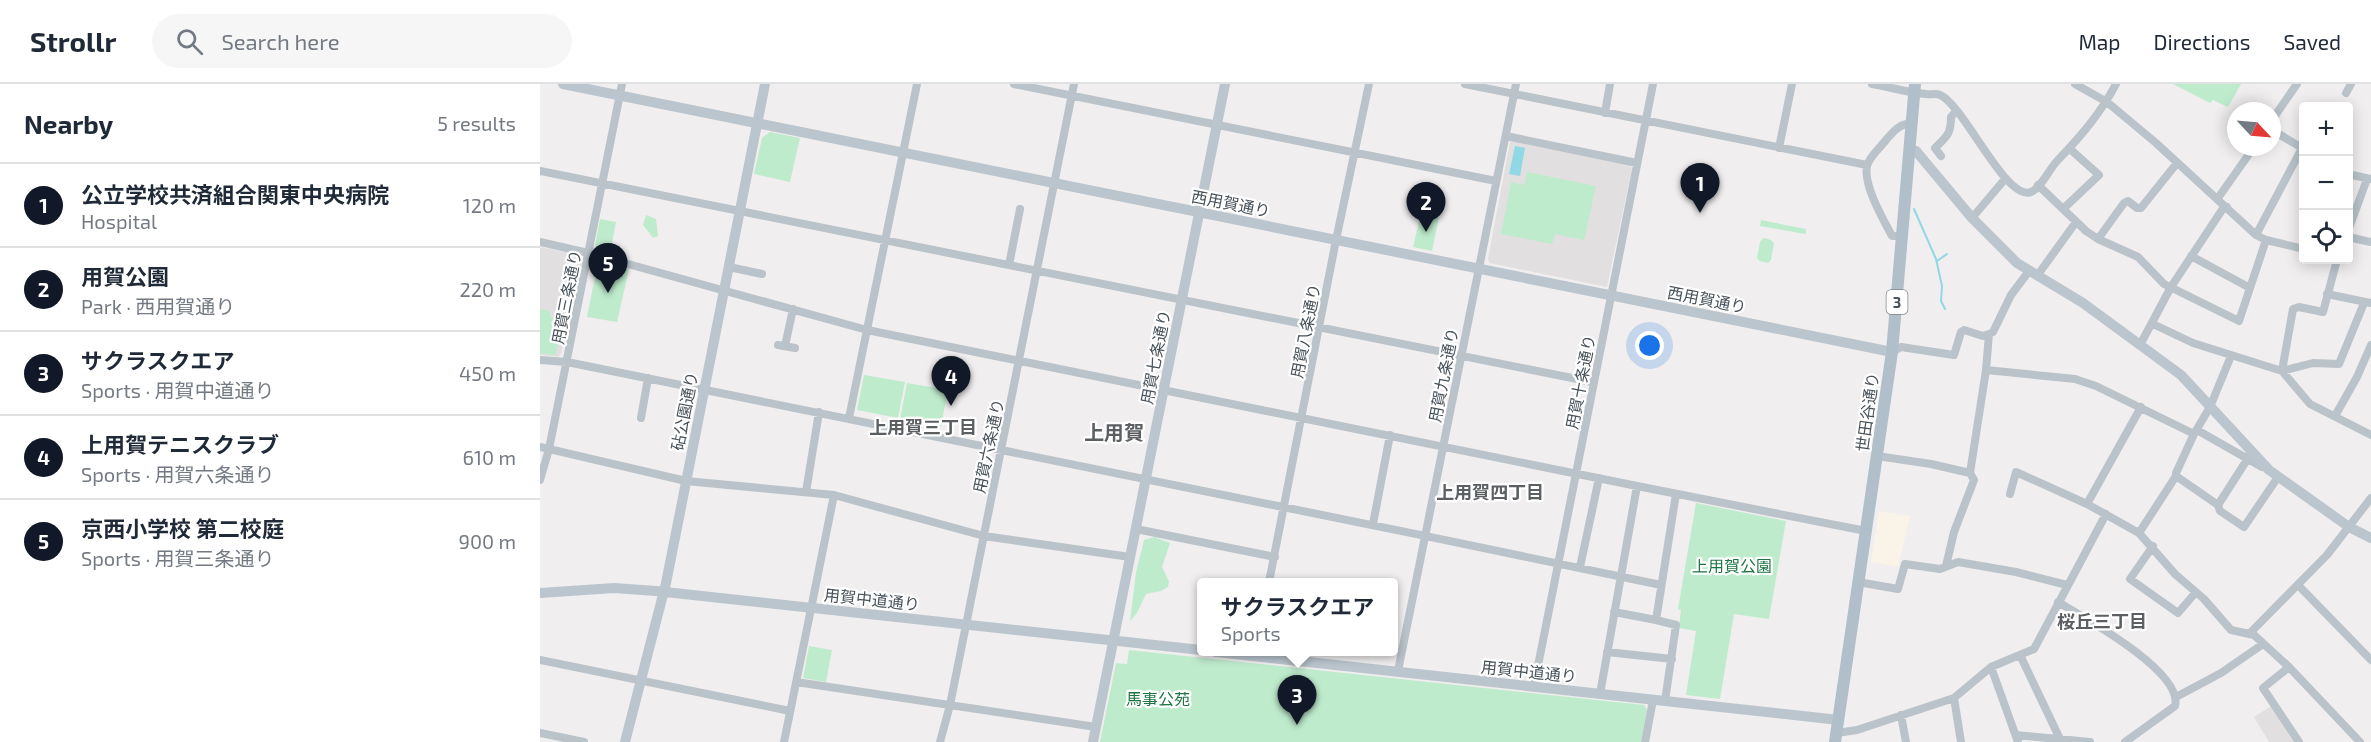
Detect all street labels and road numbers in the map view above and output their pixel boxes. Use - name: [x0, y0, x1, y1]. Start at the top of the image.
- street label: 西用賀通り: [1190, 186, 1272, 220]
- street label: 用賀三条通り: [548, 248, 584, 346]
- street label: 用賀八条通り: [1287, 282, 1323, 380]
- street label: 西用賀通り: [1666, 282, 1748, 316]
- road number: 3: [1886, 290, 1908, 314]
- street label: 用賀七条通り: [1137, 308, 1173, 406]
- street label: 用賀九条通り: [1425, 326, 1461, 424]
- street label: 用賀十条通り: [1562, 333, 1598, 431]
- street label: 砧公園通り: [667, 370, 701, 452]
- street label: 世田谷通り: [1852, 371, 1882, 453]
- street label: 用賀六条通り: [969, 397, 1007, 495]
- street label: 用賀中道通り: [823, 585, 921, 613]
- street label: 用賀中道通り: [1480, 657, 1578, 685]

